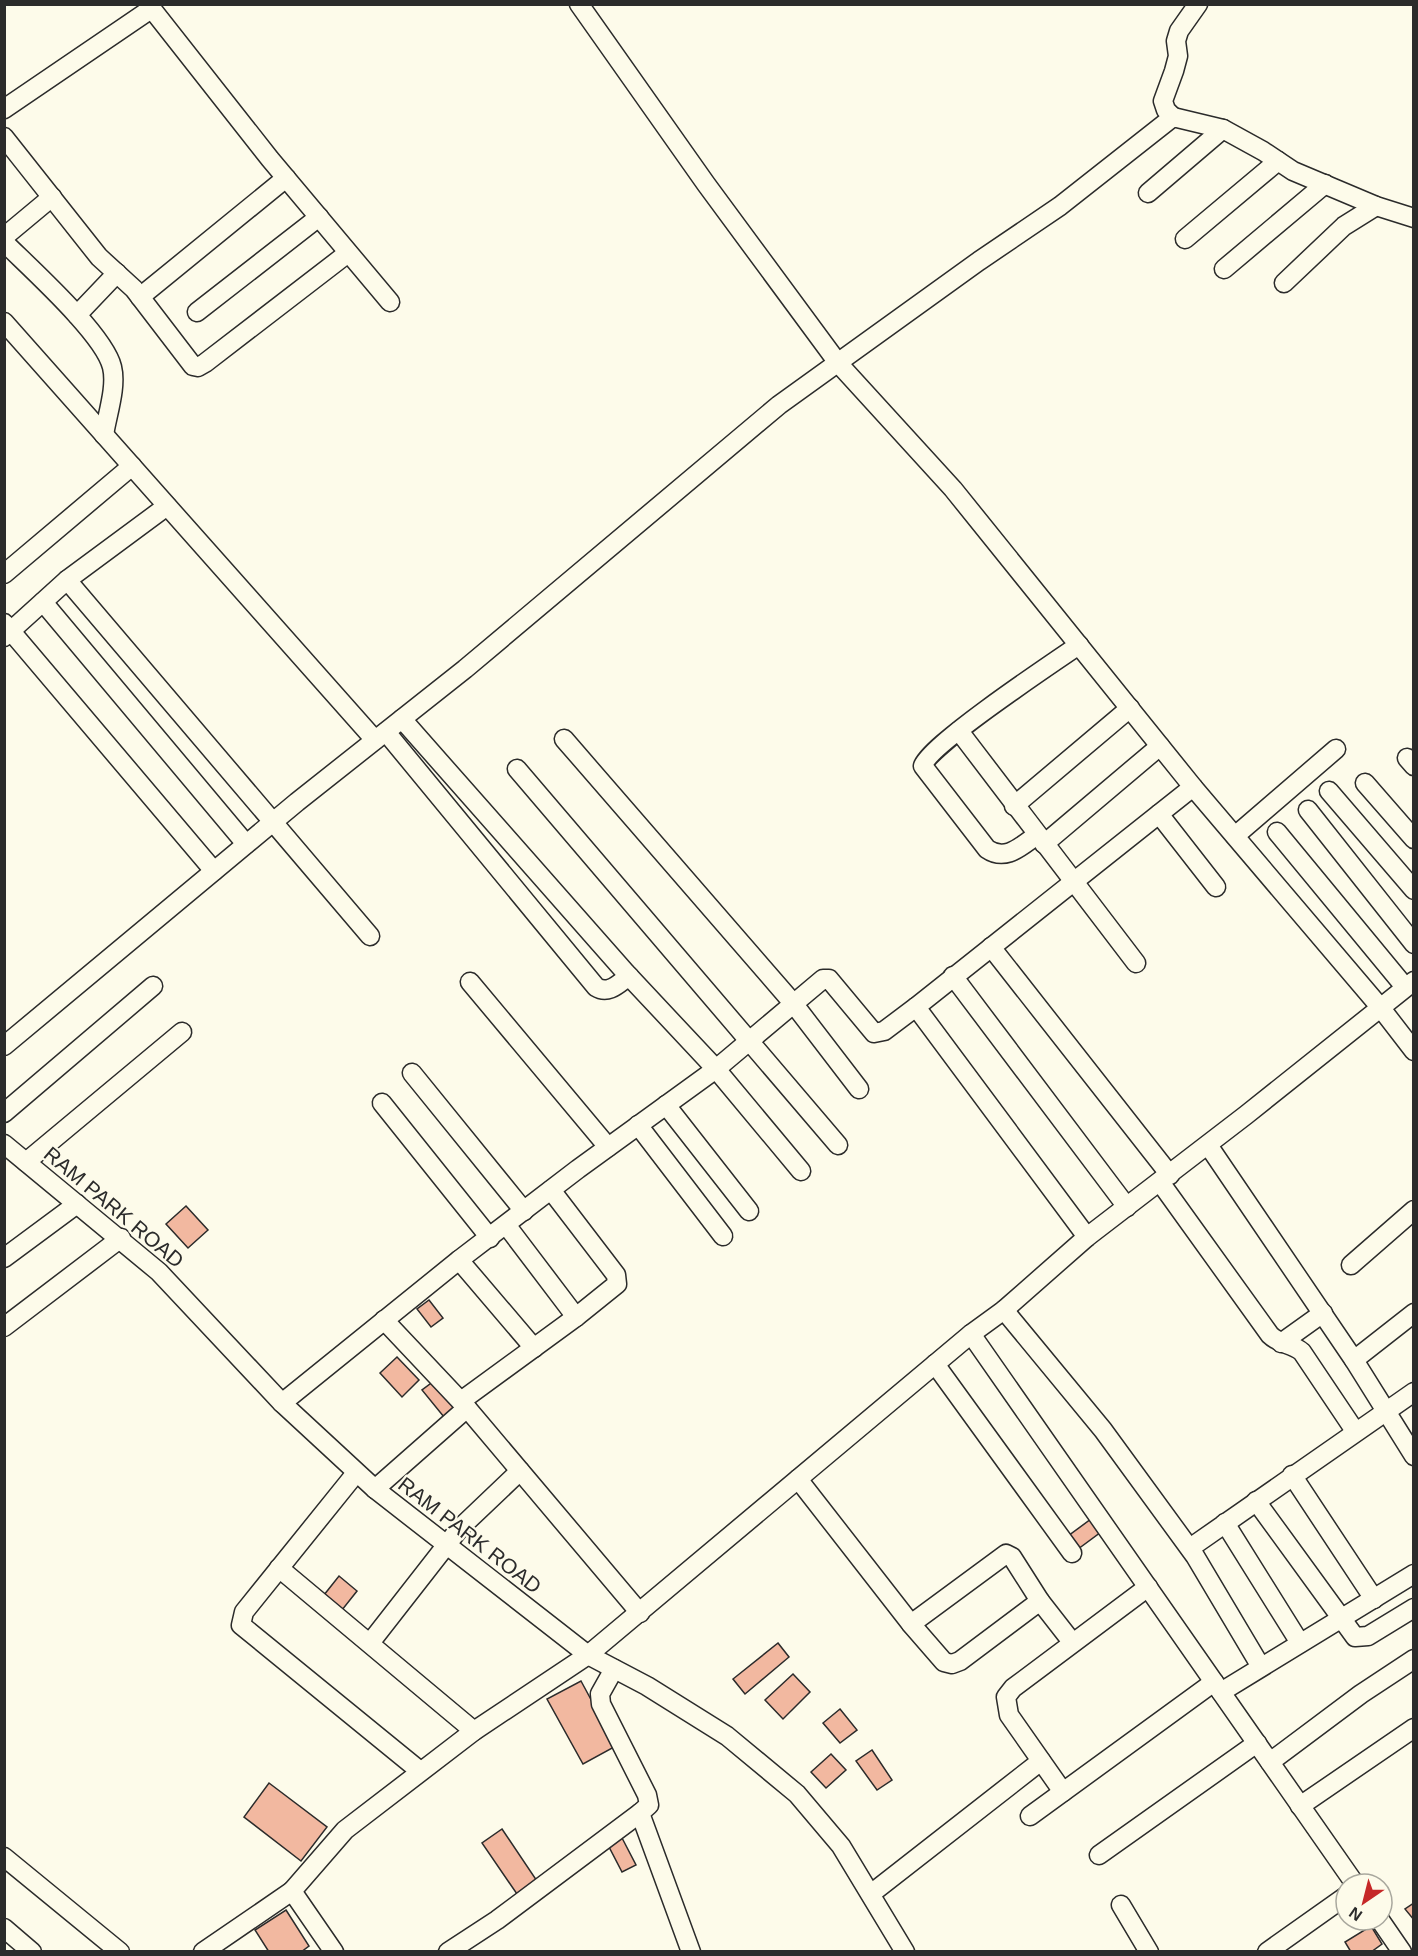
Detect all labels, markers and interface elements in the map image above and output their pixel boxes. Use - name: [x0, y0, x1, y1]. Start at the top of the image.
- street label: RAM PARK ROAD: [40, 1142, 188, 1272]
- street label: RAM PARK ROAD: [394, 1472, 546, 1598]
- north arrow: [1334, 1872, 1394, 1932]
- text: N: [1346, 1904, 1365, 1924]

